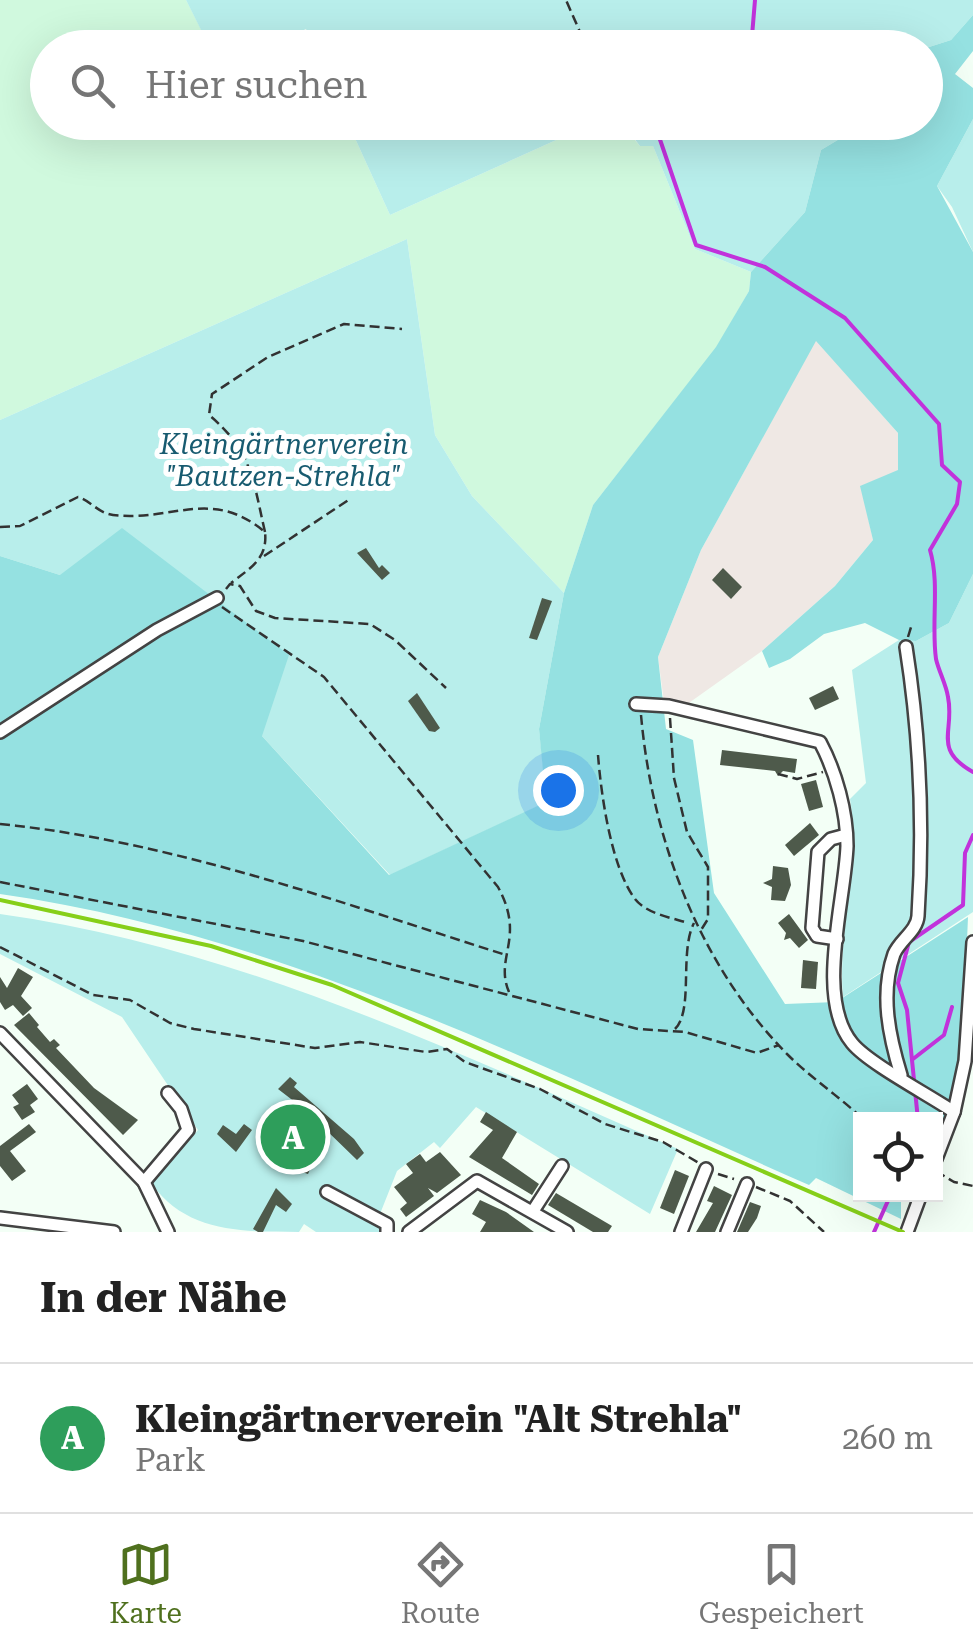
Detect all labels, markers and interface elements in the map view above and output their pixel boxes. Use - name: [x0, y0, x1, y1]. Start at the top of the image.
- search box: [30, 30, 943, 140]
- icon: search: [65, 58, 120, 113]
- text: Hier suchen: [145, 63, 368, 107]
- park label: Kleingärtnerverein "Bautzen-Strehla": [159, 428, 408, 493]
- your location: [533, 765, 584, 816]
- pin: A: [260, 1100, 326, 1174]
- map controls: [853, 1112, 943, 1202]
- button: locate: [853, 1112, 943, 1202]
- text: In der Nähe: [40, 1273, 287, 1322]
- text: Kleingärtnerverein "Alt Strehla": [135, 1397, 742, 1441]
- text: A: [61, 1419, 84, 1457]
- text: 260 m: [842, 1419, 933, 1457]
- text: Park: [135, 1441, 206, 1479]
- tab: Karte: [109, 1537, 182, 1630]
- tab: Route: [401, 1537, 480, 1630]
- tab: Gespeichert: [699, 1537, 864, 1630]

